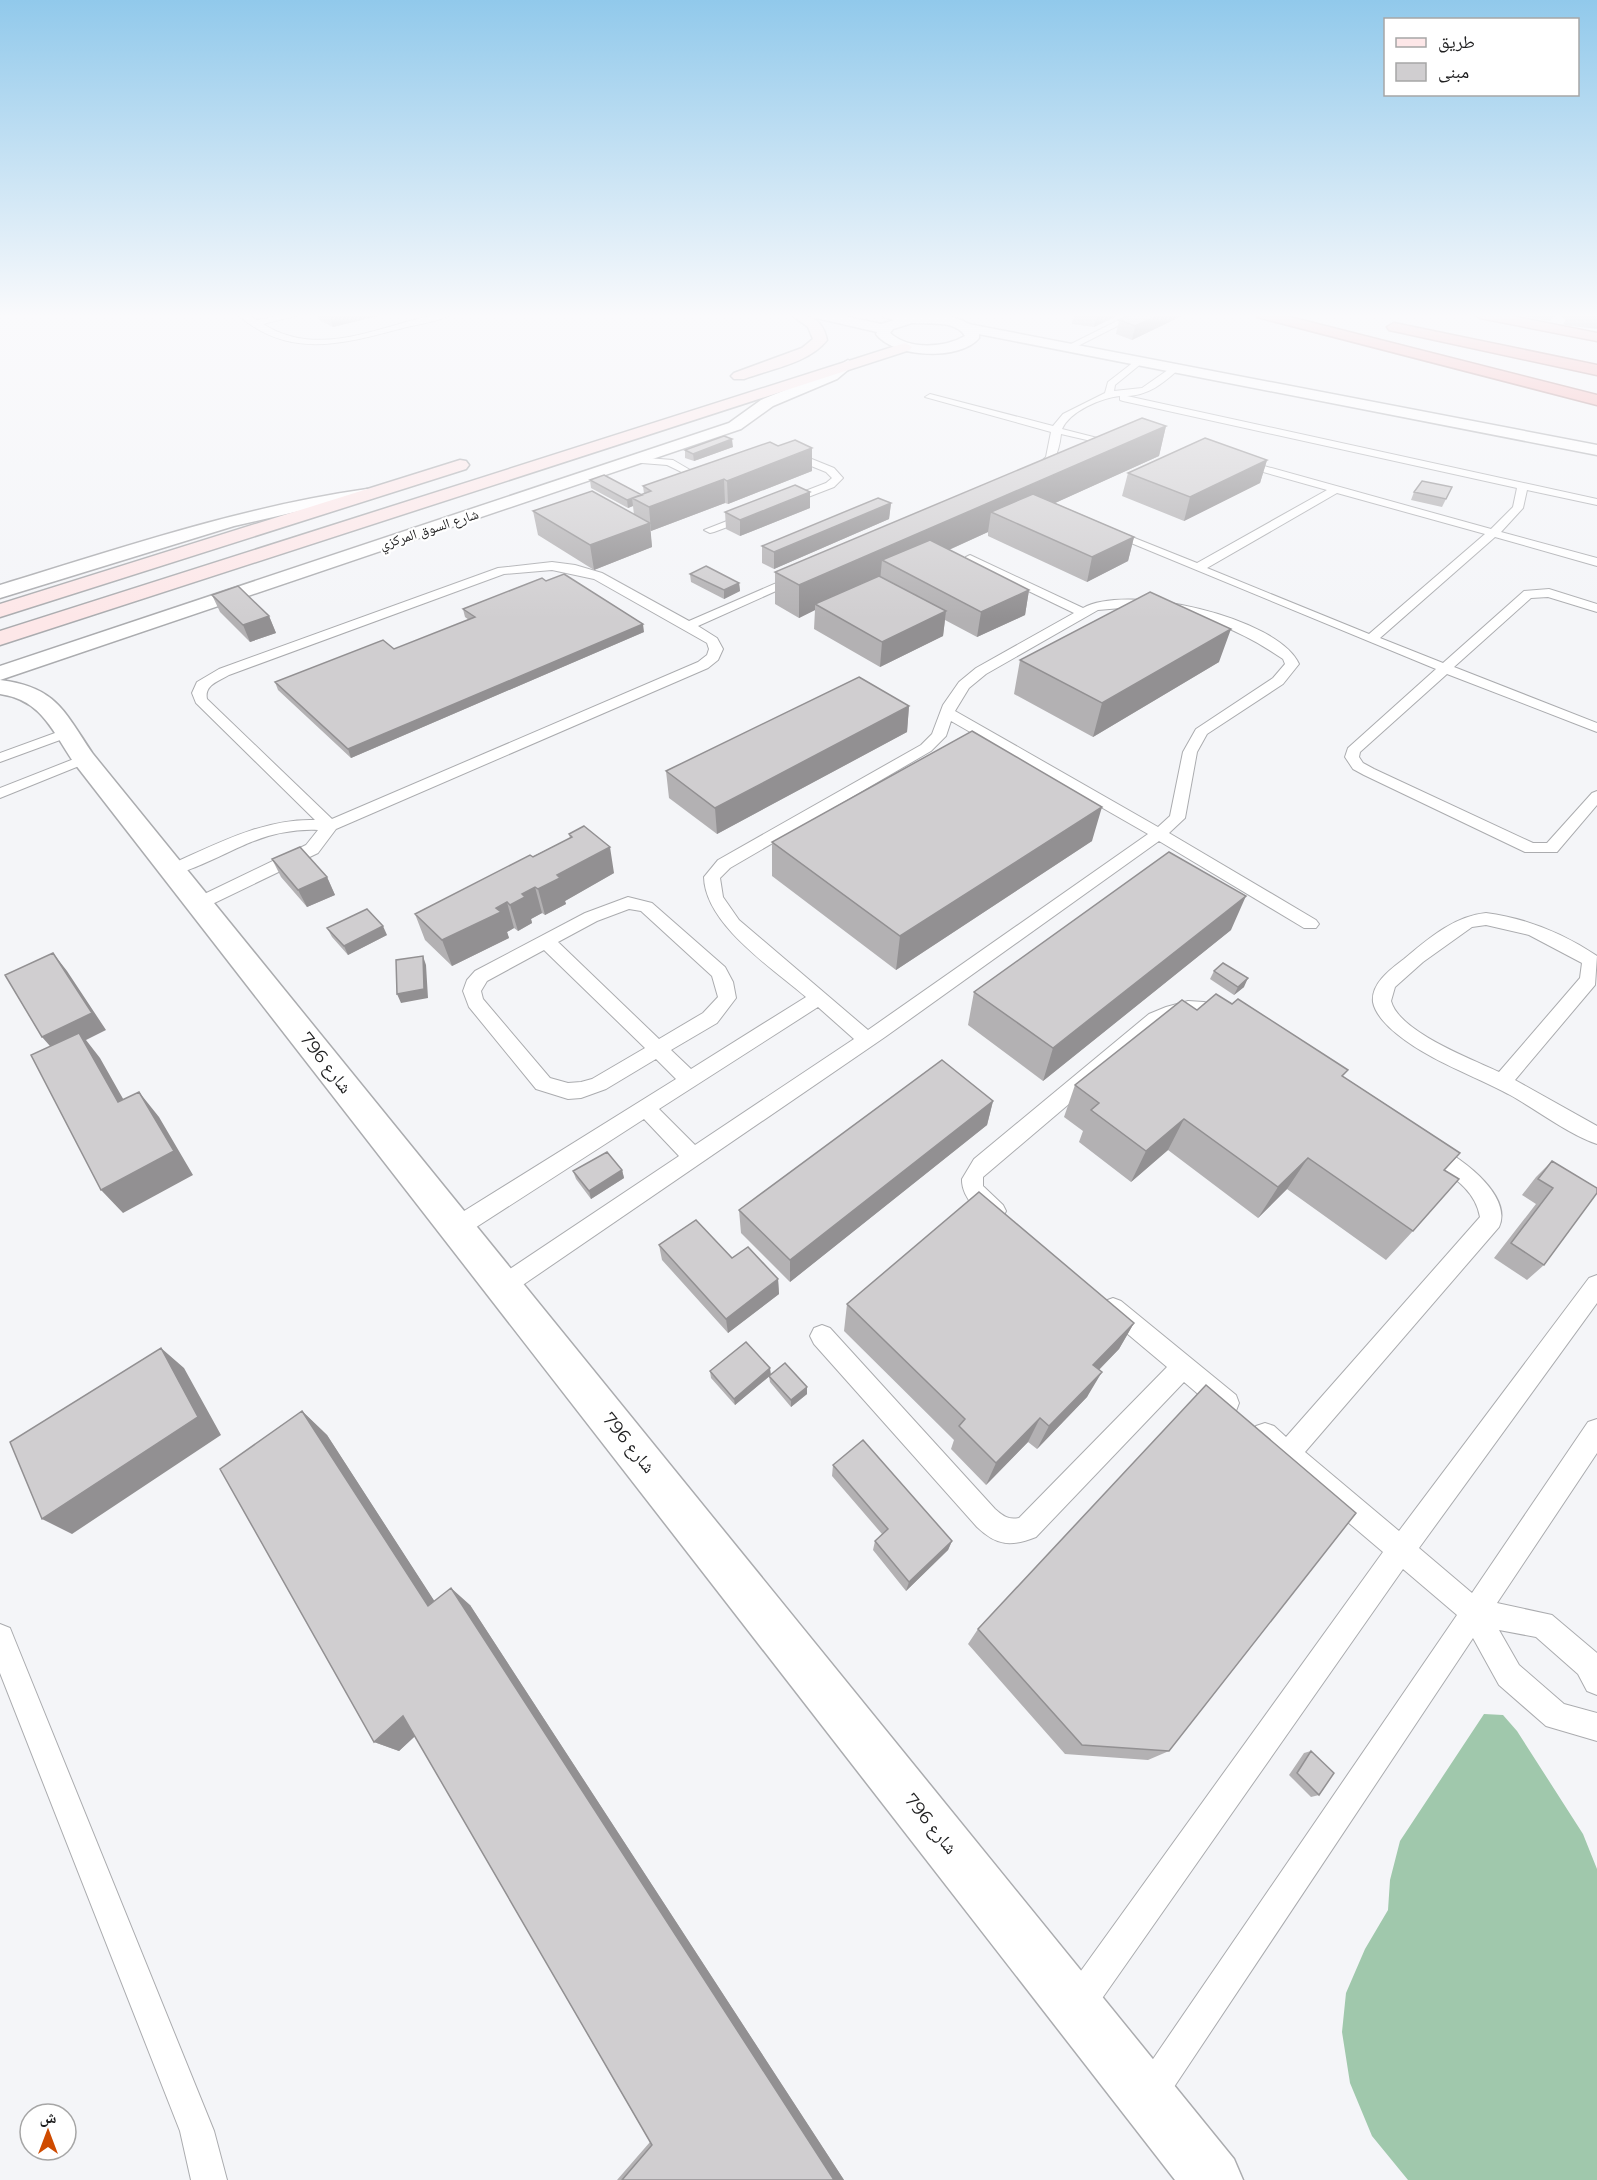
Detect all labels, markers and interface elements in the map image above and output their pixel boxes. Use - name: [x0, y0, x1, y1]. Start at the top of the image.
- legend: [1384, 18, 1579, 96]
- text: طريق: [1438, 31, 1475, 53]
- text: مبنى: [1438, 61, 1469, 83]
- street label: شارع السوق المركزي: [377, 505, 482, 556]
- street label: شارع 796: [295, 1028, 357, 1098]
- street label: شارع 796: [598, 1408, 660, 1478]
- street label: شارع 796: [900, 1789, 962, 1859]
- north arrow: [18, 2102, 78, 2162]
- text: ش: [40, 2108, 57, 2127]

